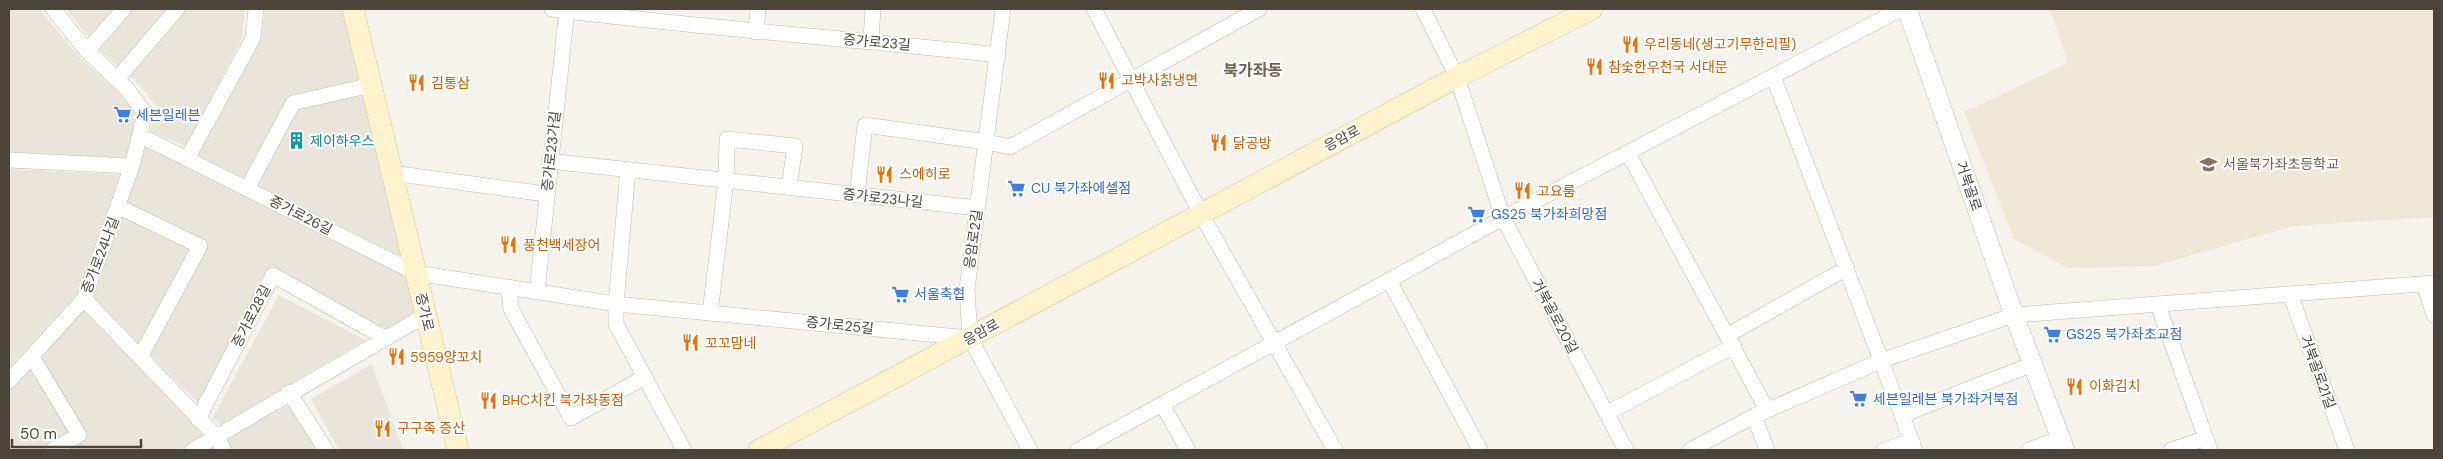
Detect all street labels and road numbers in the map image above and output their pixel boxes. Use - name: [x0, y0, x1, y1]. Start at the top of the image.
- street label: 증가로23길: [842, 30, 912, 54]
- street label: 증가로23가길: [538, 110, 564, 192]
- street label: 응암로: [1321, 121, 1363, 155]
- street label: 거북골로: [1952, 159, 1986, 213]
- street label: 증가로23나길: [842, 185, 924, 211]
- street label: 증가로26길: [266, 191, 336, 239]
- street label: 응암로2길: [960, 208, 986, 270]
- street label: 증가로24나길: [77, 214, 123, 296]
- street label: 거북골로20길: [1528, 276, 1582, 356]
- street label: 증가로28길: [228, 282, 274, 350]
- street label: 증가로: [412, 291, 438, 333]
- street label: 증가로25길: [805, 312, 875, 338]
- street label: 응암로: [960, 315, 1002, 349]
- street label: 거북골로21길: [2296, 333, 2340, 411]

